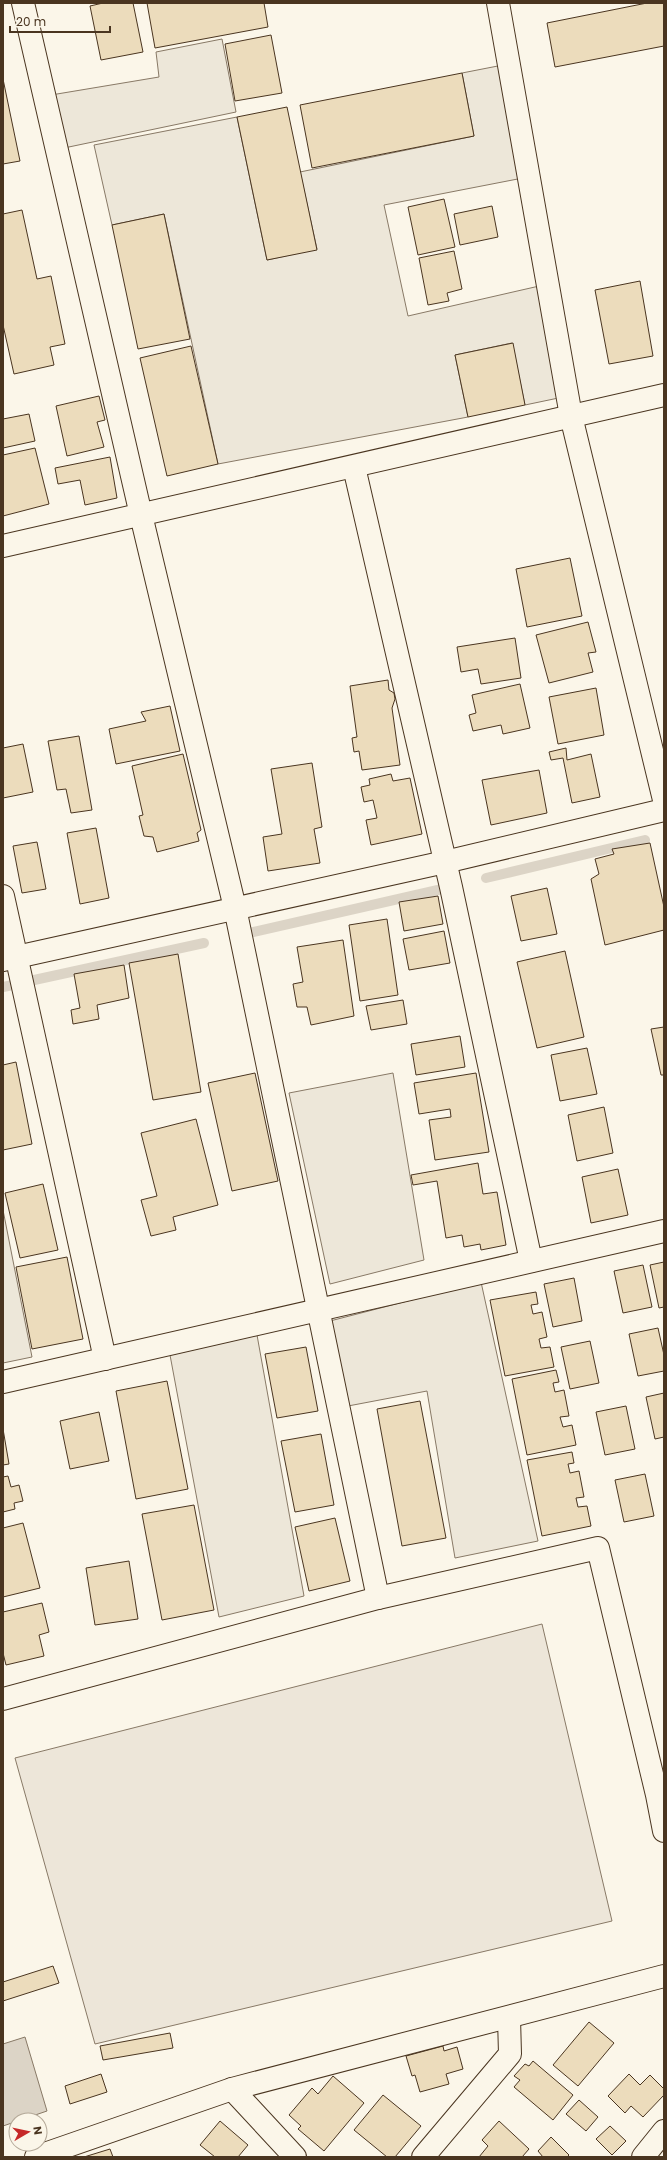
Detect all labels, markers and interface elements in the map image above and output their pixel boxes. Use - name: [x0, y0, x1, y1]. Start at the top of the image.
- scale bar: [10, 8, 110, 34]
- text: 20 m: [16, 13, 46, 30]
- north arrow: [8, 2112, 48, 2152]
- text: N: [29, 2125, 46, 2136]

